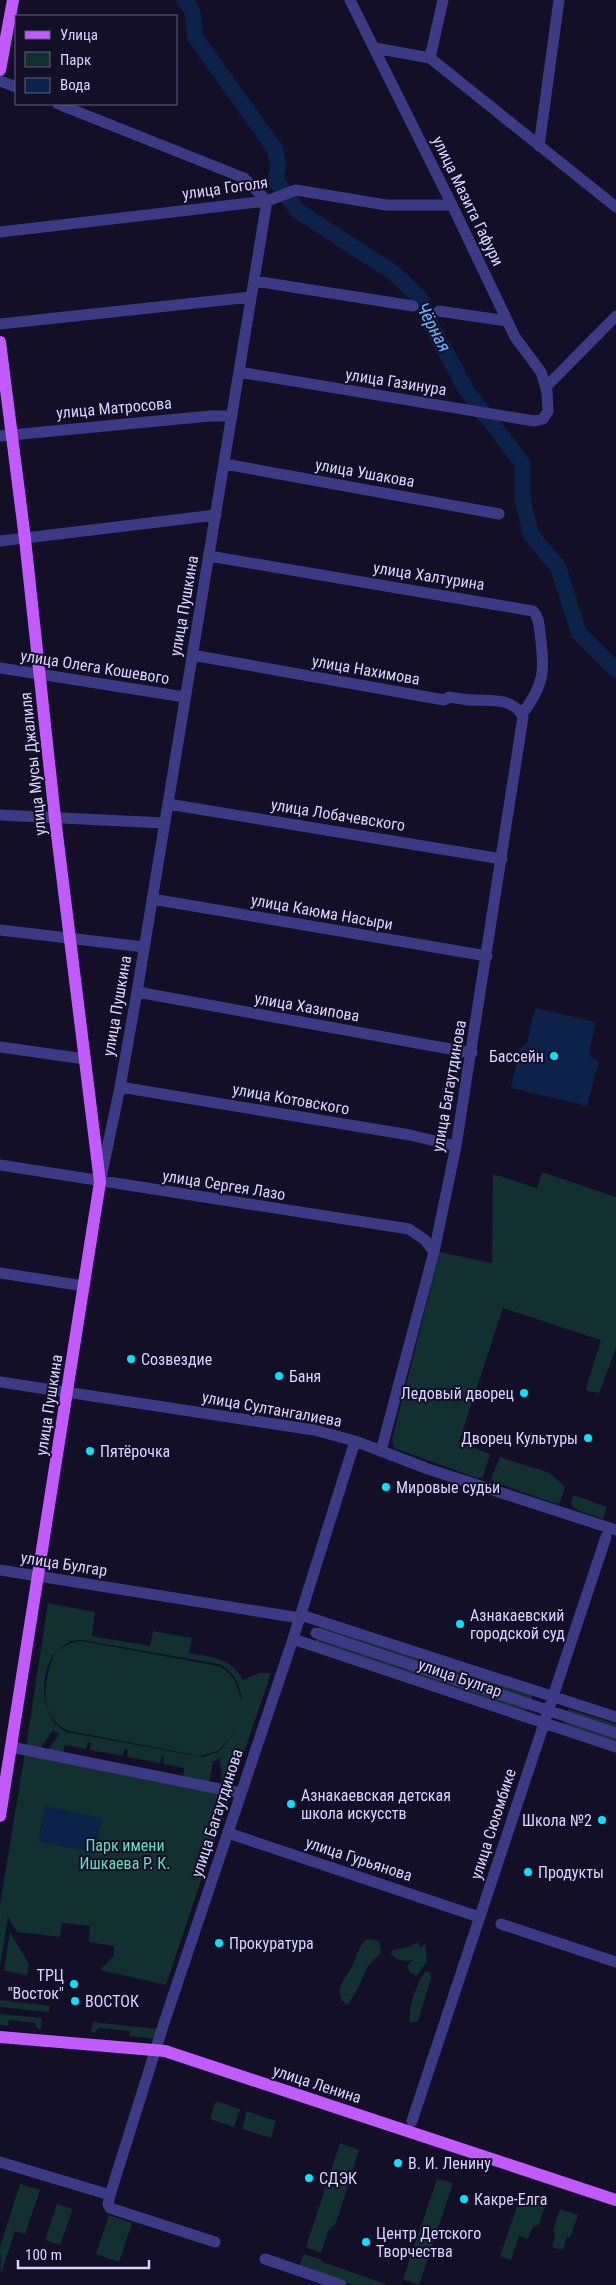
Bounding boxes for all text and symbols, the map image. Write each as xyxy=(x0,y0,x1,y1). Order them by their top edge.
legend xyxy=(15,15,178,105)
text: Улица xyxy=(60,26,98,44)
text: Парк xyxy=(60,51,91,69)
text: Вода xyxy=(60,76,90,94)
street label: улица Мазита Гафури xyxy=(428,133,508,269)
street label: улица Гоголя xyxy=(181,173,269,203)
water label: Чёрная xyxy=(412,299,456,355)
street label: улица Газинура xyxy=(344,365,448,399)
street label: улица Матросова xyxy=(55,393,173,423)
street label: улица Ушакова xyxy=(314,455,416,491)
street label: улица Пушкина xyxy=(166,554,202,658)
street label: улица Халтурина xyxy=(372,558,486,594)
street label: улица Олега Кошевого xyxy=(19,646,171,688)
street label: улица Нахимова xyxy=(311,651,421,689)
street label: улица Мусы Джалиля xyxy=(16,691,50,837)
street label: улица Лобачевского xyxy=(270,795,406,835)
street label: улица Каюма Насыри xyxy=(249,890,395,934)
street label: улица Пушкина xyxy=(99,954,135,1058)
street label: улица Хазипова xyxy=(253,988,361,1026)
street label: улица Багаутдинова xyxy=(428,1018,470,1154)
place label: Бассейн xyxy=(489,1047,544,1066)
marker: Бассейн xyxy=(548,1050,560,1062)
street label: улица Котовского xyxy=(231,1079,351,1119)
street label: улица Сергея Лазо xyxy=(161,1166,287,1204)
place label: Созвездие xyxy=(141,1350,212,1369)
street label: улица Пушкина xyxy=(32,1353,66,1457)
marker: Созвездие xyxy=(125,1353,137,1365)
place label: Баня xyxy=(289,1367,321,1386)
marker: Баня xyxy=(273,1370,285,1382)
place label: Ледовый дворец xyxy=(401,1384,514,1403)
street label: улица Султангалиева xyxy=(201,1387,343,1431)
marker: Ледовый дворец xyxy=(518,1387,530,1399)
place label: Дворец Культуры xyxy=(461,1429,578,1448)
marker: Дворец Культуры xyxy=(582,1432,594,1444)
place label: Пятёрочка xyxy=(100,1442,170,1461)
marker: Пятёрочка xyxy=(84,1445,96,1457)
place label: Мировые судьи xyxy=(396,1478,500,1497)
marker: Мировые судьи xyxy=(380,1481,392,1493)
street label: улица Булгар xyxy=(19,1548,109,1580)
place label: Азнакаевский городской суд xyxy=(470,1606,565,1643)
marker: Азнакаевский городской суд xyxy=(454,1618,466,1630)
street label: улица Булгар xyxy=(416,1655,504,1701)
street label: улица Багаутдинова xyxy=(187,1746,247,1880)
street label: улица Сююмбике xyxy=(466,1766,520,1882)
place label: Азнакаевская детская школа искусств xyxy=(301,1786,451,1823)
marker: Азнакаевская детская школа искусств xyxy=(285,1798,297,1810)
place label: Школа №2 xyxy=(522,1811,592,1830)
marker: Школа №2 xyxy=(596,1814,608,1826)
street label: улица Гурьянова xyxy=(303,1833,415,1885)
park label: Парк имени Ишкаева Р. К. xyxy=(80,1836,170,1873)
place label: Продукты xyxy=(538,1863,604,1882)
marker: Продукты xyxy=(522,1866,534,1878)
place label: Прокуратура xyxy=(229,1934,314,1953)
marker: Прокуратура xyxy=(213,1937,225,1949)
place label: ТРЦ "Восток" xyxy=(7,1966,64,2003)
marker: ТРЦ "Восток" xyxy=(68,1978,80,1990)
place label: ВОСТОК xyxy=(85,1992,139,2011)
marker: ВОСТОК xyxy=(69,1995,81,2007)
street label: улица Ленина xyxy=(270,2061,364,2107)
place label: В. И. Ленину xyxy=(408,2154,491,2173)
marker: В. И. Ленину xyxy=(392,2157,404,2169)
place label: СДЭК xyxy=(319,2169,357,2188)
marker: СДЭК xyxy=(303,2172,315,2184)
place label: Какре-Елга xyxy=(474,2190,547,2209)
marker: Какре-Елга xyxy=(458,2193,470,2205)
place label: Центр Детского Творчества xyxy=(376,2224,481,2261)
marker: Центр Детского Творчества xyxy=(360,2236,372,2248)
scale bar xyxy=(18,2238,149,2270)
text: 100 m xyxy=(25,2246,62,2264)

